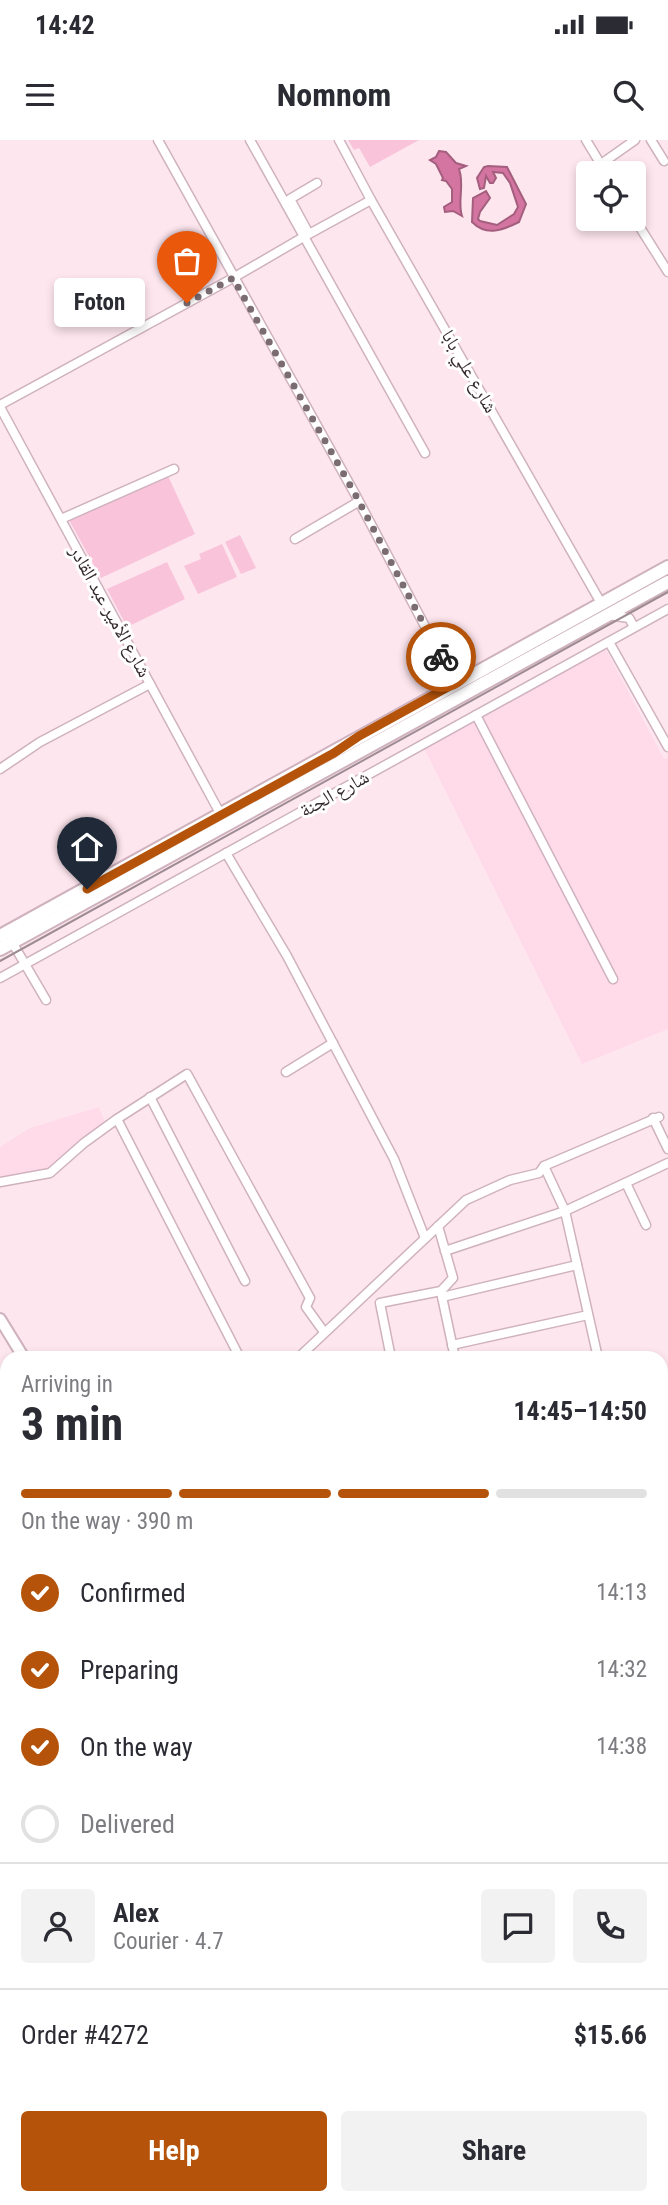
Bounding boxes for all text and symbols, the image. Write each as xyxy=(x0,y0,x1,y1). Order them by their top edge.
text: 14:42 xyxy=(35,10,95,40)
icon: menu xyxy=(21,76,59,114)
text: Nomnom xyxy=(277,76,391,114)
icon: search xyxy=(609,76,647,114)
map controls xyxy=(576,161,646,231)
button: locate xyxy=(576,161,646,231)
pin xyxy=(157,231,217,303)
icon: bag xyxy=(168,242,206,280)
callout: Foton xyxy=(54,278,145,328)
text: Foton xyxy=(74,289,125,316)
street label: شارع علي بابا xyxy=(433,326,503,419)
street label: شارع الأمير عبد القادر xyxy=(64,541,156,681)
courier xyxy=(406,622,476,692)
icon: bike xyxy=(422,638,460,676)
street label: شارع الجنة xyxy=(296,765,373,822)
pin xyxy=(57,817,117,889)
icon: home xyxy=(68,828,106,866)
text: Arriving in xyxy=(21,1371,113,1398)
text: 14:45–14:50 xyxy=(513,1396,647,1426)
text: 3 min xyxy=(21,1397,123,1451)
text: On the way · 390 m xyxy=(21,1508,193,1535)
icon: check xyxy=(21,1574,59,1612)
text: Confirmed xyxy=(80,1578,186,1608)
text: 14:13 xyxy=(596,1579,647,1606)
icon: check xyxy=(21,1651,59,1689)
text: Preparing xyxy=(80,1655,179,1685)
text: 14:32 xyxy=(596,1656,647,1683)
icon: check xyxy=(21,1728,59,1766)
text: On the way xyxy=(80,1732,193,1762)
text: 14:38 xyxy=(596,1733,647,1760)
text: Delivered xyxy=(80,1809,175,1839)
button: person xyxy=(21,1889,95,1963)
button: chat xyxy=(481,1889,555,1963)
button: phone xyxy=(573,1889,647,1963)
text: Alex xyxy=(113,1898,159,1928)
text: Courier · 4.7 xyxy=(113,1928,224,1955)
text: Order #4272 xyxy=(21,2020,149,2050)
text: $15.66 xyxy=(574,2020,647,2050)
button: Help xyxy=(21,2111,327,2191)
button: Share xyxy=(341,2111,647,2191)

